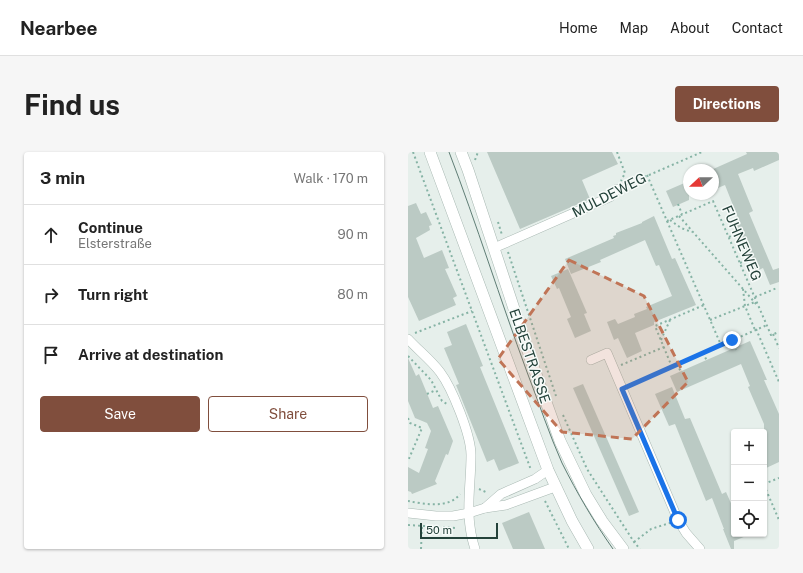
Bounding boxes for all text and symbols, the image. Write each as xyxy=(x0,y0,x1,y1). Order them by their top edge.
text: Nearbee xyxy=(20,17,98,39)
text: Home xyxy=(559,20,598,36)
text: Map xyxy=(620,20,648,36)
text: About xyxy=(670,20,710,36)
text: Contact xyxy=(732,20,783,36)
button: Directions xyxy=(675,86,779,122)
text: Find us xyxy=(24,88,120,121)
north arrow xyxy=(683,164,719,200)
text: 3 min xyxy=(40,168,85,188)
street label: MULDEWEG xyxy=(569,169,649,221)
text: Walk · 170 m xyxy=(293,171,368,186)
street label: FUHNEWEG xyxy=(719,203,765,283)
text: Continue xyxy=(78,219,143,236)
icon: ahead xyxy=(40,224,62,246)
text: 90 m xyxy=(338,227,368,242)
text: Elsterstraße xyxy=(78,236,152,251)
icon: right xyxy=(40,284,62,306)
text: Turn right xyxy=(78,286,148,303)
text: 80 m xyxy=(337,287,368,302)
street label: ELBESTRASSE xyxy=(506,306,554,406)
route end xyxy=(723,331,741,349)
icon: arrive xyxy=(40,344,62,366)
text: Arrive at destination xyxy=(78,346,223,363)
button: Save xyxy=(40,396,200,432)
button: Share xyxy=(208,396,368,432)
map controls xyxy=(731,429,767,537)
button: + xyxy=(731,429,767,465)
button: − xyxy=(731,465,767,501)
button: locate xyxy=(731,501,767,537)
route start xyxy=(669,511,687,529)
scale bar xyxy=(420,521,498,540)
text: 50 m xyxy=(426,524,452,536)

